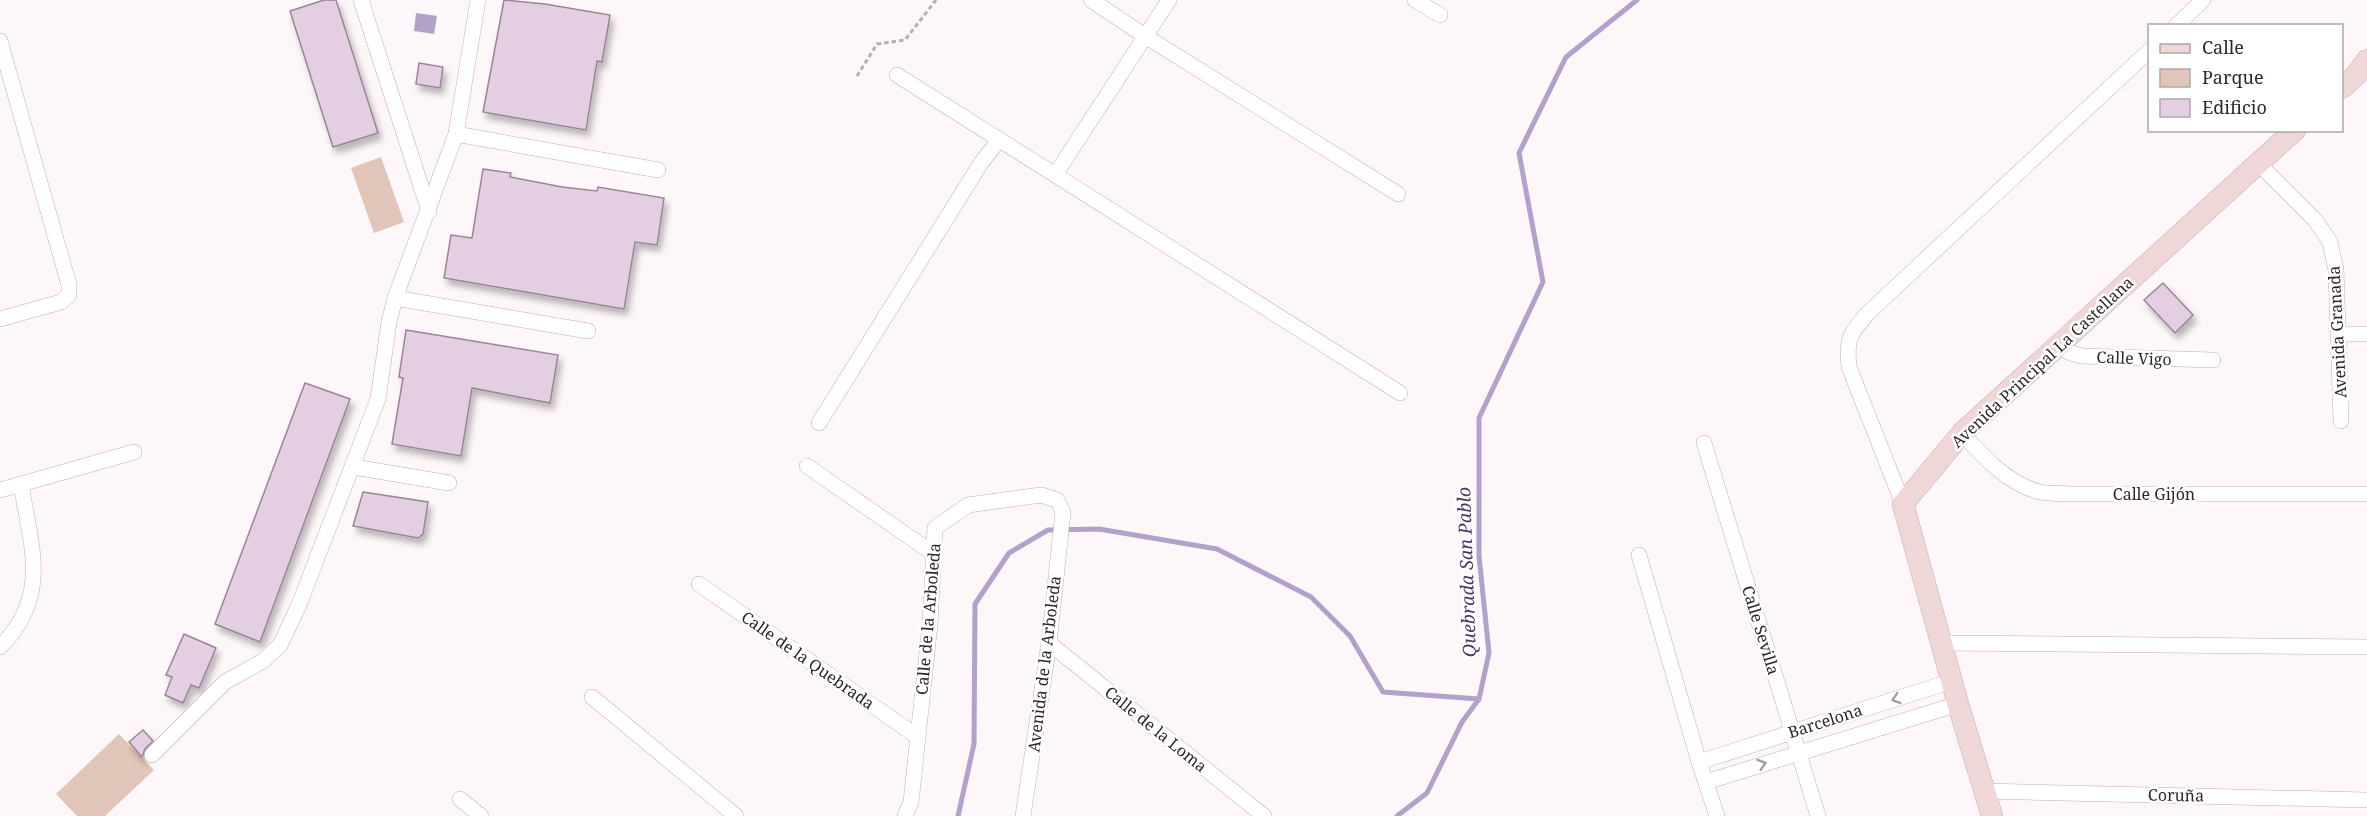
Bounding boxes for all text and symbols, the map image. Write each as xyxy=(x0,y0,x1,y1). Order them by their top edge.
legend xyxy=(2148,24,2343,132)
text: Calle xyxy=(2202,35,2244,59)
text: Parque xyxy=(2202,65,2264,89)
text: Edificio xyxy=(2202,95,2267,119)
street label: Avenida Granada xyxy=(2323,265,2351,399)
street label: Avenida Principal La Castellana xyxy=(1946,272,2138,452)
street label: Calle Vigo xyxy=(2096,346,2172,370)
street label: Calle Gijón xyxy=(2113,483,2195,505)
water label: Quebrada San Pablo xyxy=(1451,487,1481,658)
street label: Calle de la Arboleda xyxy=(910,542,946,696)
street label: Avenida de la Arboleda xyxy=(1022,575,1066,753)
street label: Calle Sevilla xyxy=(1737,583,1785,677)
street label: Calle de la Quebrada xyxy=(737,606,879,714)
street label: Calle de la Loma xyxy=(1100,681,1212,777)
one-way arrow xyxy=(1891,692,1902,704)
street label: Barcelona xyxy=(1785,699,1865,743)
one-way arrow xyxy=(1756,759,1767,771)
street label: Coruña xyxy=(2148,784,2204,806)

